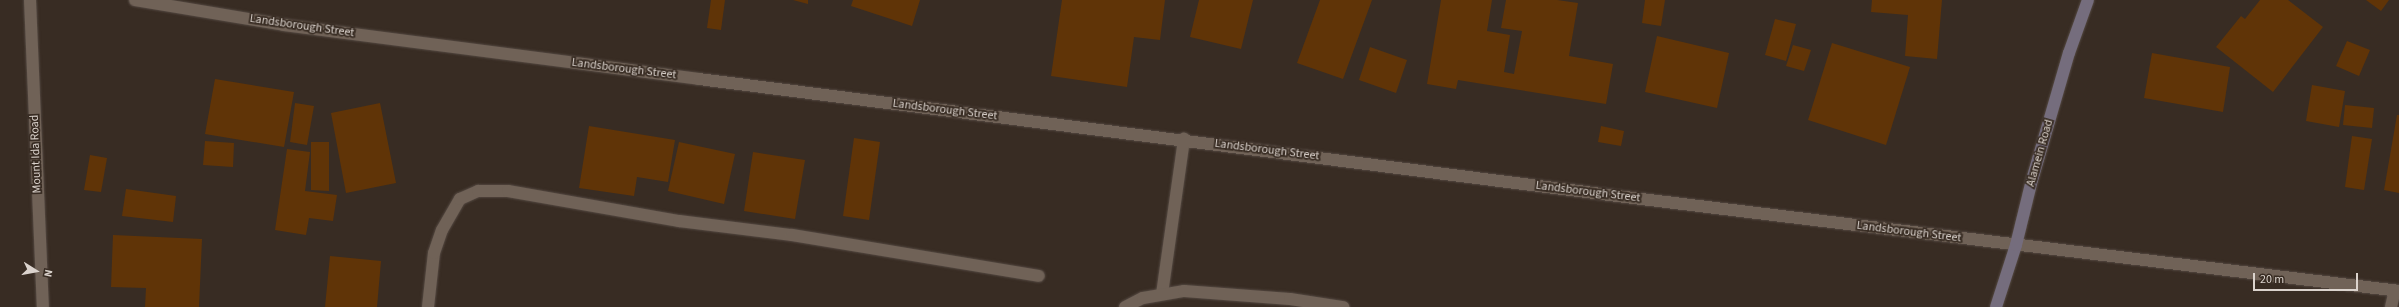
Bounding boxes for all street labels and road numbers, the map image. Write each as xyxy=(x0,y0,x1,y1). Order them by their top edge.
street label: Landsborough Street xyxy=(249,12,355,40)
street label: Landsborough Street xyxy=(571,55,677,83)
street label: Landsborough Street xyxy=(892,96,998,124)
street label: Mount Ida Road xyxy=(27,114,45,194)
street label: Alamein Road xyxy=(2024,118,2056,188)
street label: Landsborough Street xyxy=(1214,136,1320,164)
street label: Landsborough Street xyxy=(1535,178,1641,206)
street label: Landsborough Street xyxy=(1856,218,1962,246)

